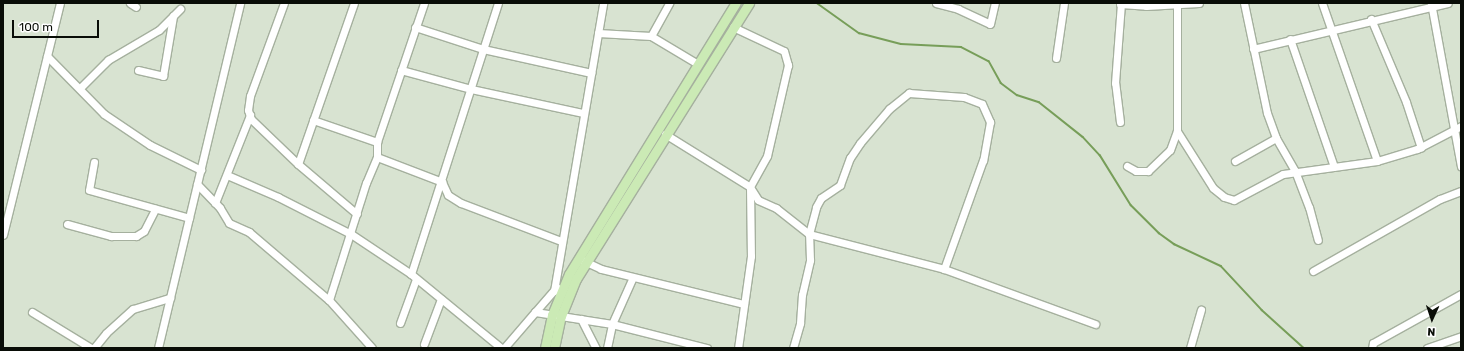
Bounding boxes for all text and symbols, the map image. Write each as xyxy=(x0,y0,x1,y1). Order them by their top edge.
scale bar xyxy=(14,12,101,38)
text: 100 m xyxy=(19,20,53,34)
north arrow xyxy=(1412,299,1452,339)
text: N xyxy=(1427,325,1436,338)

